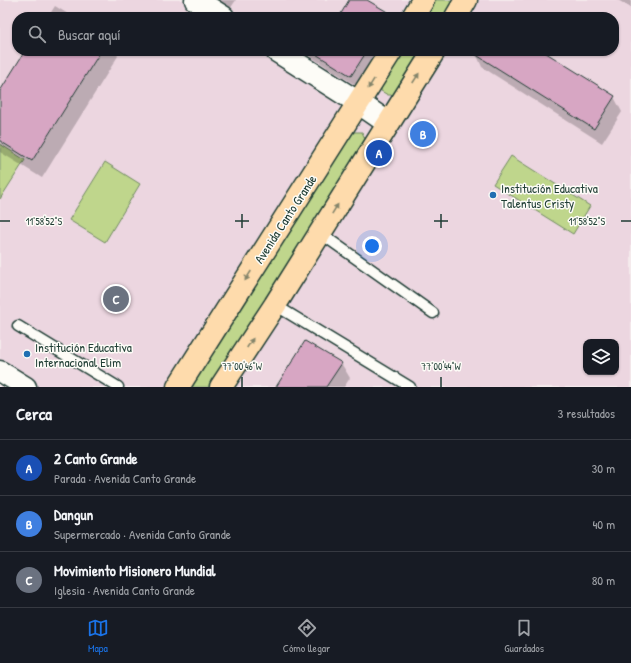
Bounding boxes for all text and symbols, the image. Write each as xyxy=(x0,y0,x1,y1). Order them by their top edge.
search box xyxy=(12,12,619,56)
icon: search xyxy=(26,23,48,45)
text: Buscar aquí xyxy=(58,24,121,45)
one-way arrow xyxy=(413,72,420,84)
one-way arrow xyxy=(367,79,375,89)
pin: B xyxy=(410,119,436,149)
pin: A xyxy=(366,138,392,168)
street label: Avenida Canto Grande xyxy=(250,171,320,267)
place label: Institución Educativa Talentus Cristy xyxy=(501,179,598,212)
marker: Institución Educativa Talentus Cristy xyxy=(488,190,498,200)
one-way arrow xyxy=(331,203,338,215)
text: 11°58'52"S xyxy=(26,215,63,228)
text: 11°58'52"S xyxy=(569,215,606,228)
your location xyxy=(362,236,382,256)
one-way arrow xyxy=(245,270,252,282)
pin: C xyxy=(103,284,129,314)
one-way arrow xyxy=(247,337,254,349)
place label: Institución Educativa Internacional Elim xyxy=(35,338,132,371)
map controls xyxy=(583,339,619,375)
button: layers xyxy=(583,339,619,375)
marker: Institución Educativa Internacional Elim xyxy=(22,349,32,359)
text: 77°00'46"W xyxy=(222,360,263,373)
text: 77°00'44"W xyxy=(421,360,462,373)
text: Cerca xyxy=(16,402,52,425)
text: 3 resultados xyxy=(557,404,615,422)
text: 2 Canto Grande xyxy=(54,448,137,469)
text: A xyxy=(26,459,32,477)
text: 30 m xyxy=(592,459,615,477)
text: Parada · Avenida Canto Grande xyxy=(54,469,196,487)
text: Dangun xyxy=(54,504,93,525)
text: B xyxy=(26,515,32,533)
text: 40 m xyxy=(592,515,615,533)
text: Supermercado · Avenida Canto Grande xyxy=(54,525,231,543)
text: Movimiento Misionero Mundial xyxy=(54,560,216,581)
text: C xyxy=(25,571,33,589)
text: 80 m xyxy=(592,571,615,589)
text: Iglesia · Avenida Canto Grande xyxy=(54,581,195,599)
tab: Mapa xyxy=(87,617,109,655)
tab: Cómo llegar xyxy=(283,617,330,655)
tab: Guardados xyxy=(504,617,544,655)

